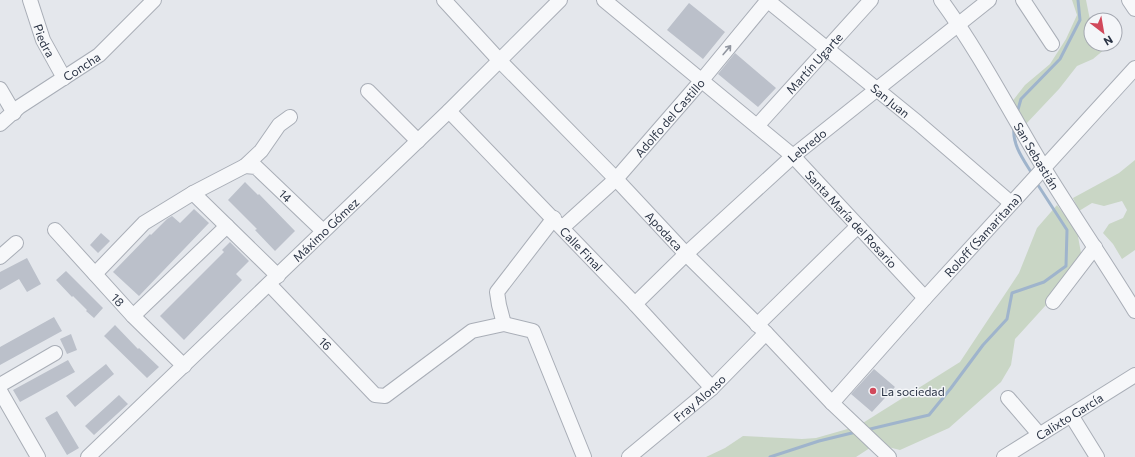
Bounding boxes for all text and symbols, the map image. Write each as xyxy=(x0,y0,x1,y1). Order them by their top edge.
north arrow xyxy=(1083,12,1123,52)
street label: Piedra xyxy=(31,22,58,59)
street label: Martín Ugarte xyxy=(783,30,845,96)
text: N xyxy=(1102,33,1115,49)
one-way arrow xyxy=(722,45,731,55)
street label: Concha xyxy=(60,49,103,84)
street label: Adolfo del Castillo xyxy=(632,75,707,159)
street label: San Juan xyxy=(868,80,913,120)
street label: San Sebastián xyxy=(1012,120,1062,192)
street label: Lebredo xyxy=(784,126,829,165)
street label: Santa María del Rosario xyxy=(803,167,900,271)
street label: 14 xyxy=(276,186,295,205)
street label: Roloff (Samaritana) xyxy=(941,190,1024,279)
street label: Máximo Gómez xyxy=(290,195,361,264)
street label: Apodaca xyxy=(643,208,686,253)
street label: Calle Final xyxy=(557,224,606,273)
street label: 18 xyxy=(109,290,128,309)
street label: 16 xyxy=(316,334,335,353)
street label: Fray Alonso xyxy=(671,372,728,424)
place label: La sociedad xyxy=(881,384,945,398)
marker: La sociedad xyxy=(868,386,878,396)
street label: Calixto García xyxy=(1033,390,1105,442)

